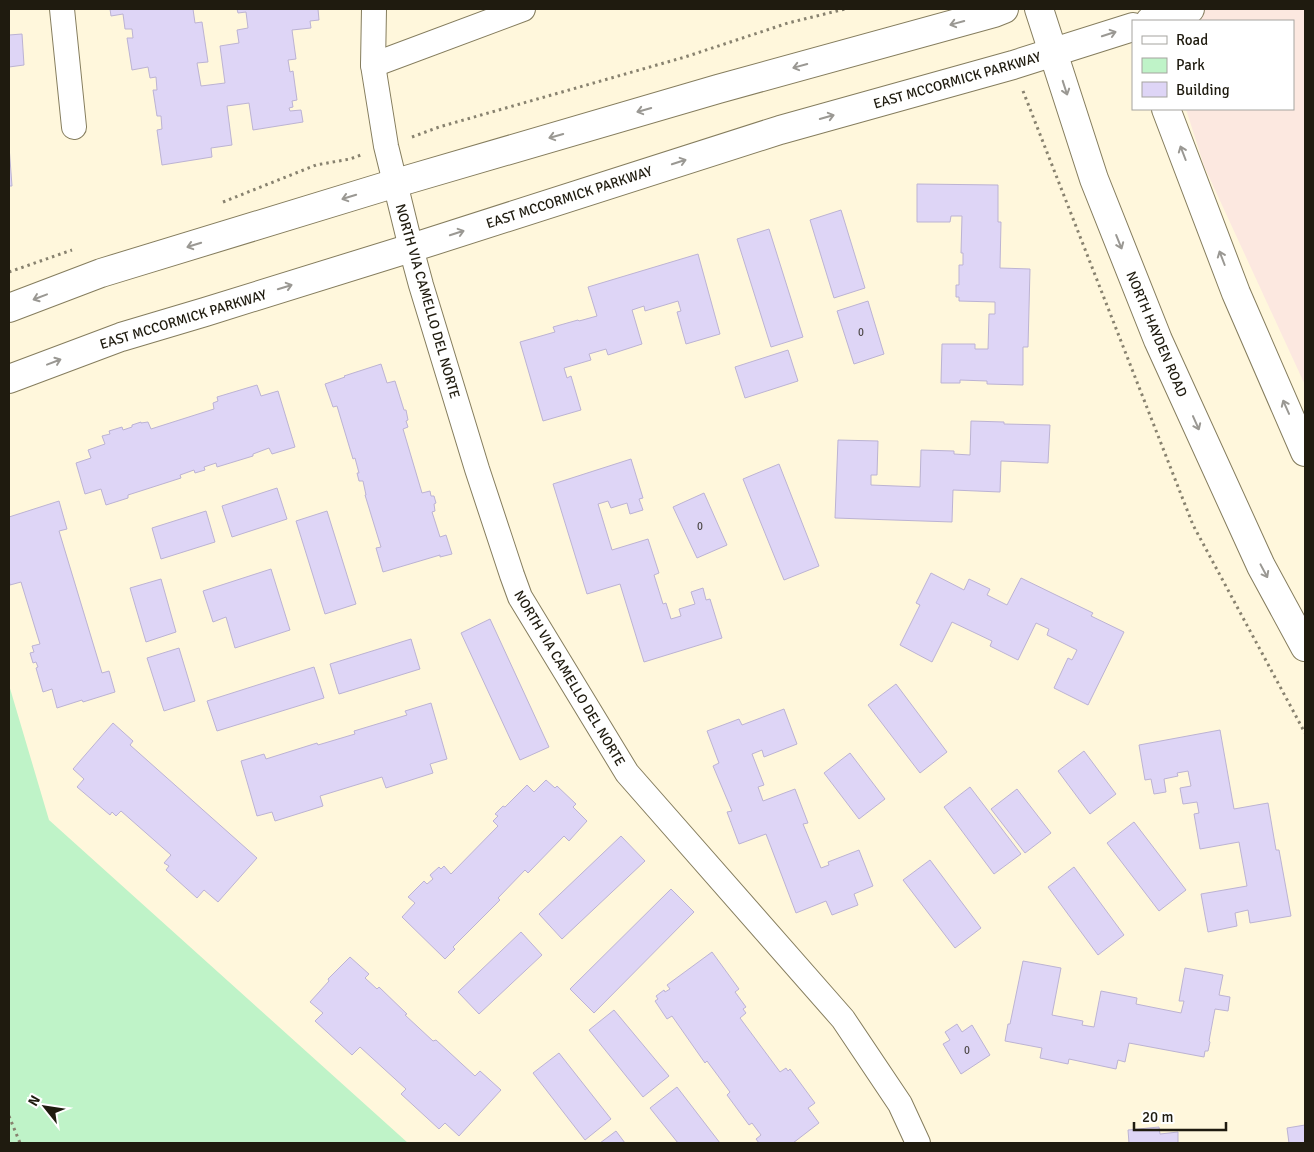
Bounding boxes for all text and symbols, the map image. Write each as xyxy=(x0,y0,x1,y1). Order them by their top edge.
one-way arrow xyxy=(950,18,966,28)
legend xyxy=(1132,20,1294,110)
one-way arrow xyxy=(1101,29,1117,39)
text: Road xyxy=(1176,31,1208,49)
street label: EAST MCCORMICK PARKWAY xyxy=(871,48,1043,113)
text: Park xyxy=(1176,56,1205,74)
one-way arrow xyxy=(793,62,809,71)
one-way arrow xyxy=(1060,80,1070,96)
text: Building xyxy=(1176,81,1230,99)
one-way arrow xyxy=(636,106,652,116)
one-way arrow xyxy=(819,112,835,121)
one-way arrow xyxy=(548,132,564,141)
one-way arrow xyxy=(1177,146,1187,161)
one-way arrow xyxy=(671,157,687,167)
street label: EAST MCCORMICK PARKWAY xyxy=(484,163,654,232)
one-way arrow xyxy=(341,193,357,203)
street label: NORTH VIA CAMELLO DEL NORTE xyxy=(392,202,464,401)
one-way arrow xyxy=(449,228,465,237)
one-way arrow xyxy=(1115,233,1124,249)
one-way arrow xyxy=(186,240,202,250)
one-way arrow xyxy=(1217,250,1226,265)
street label: NORTH HAYDEN ROAD xyxy=(1122,269,1191,400)
one-way arrow xyxy=(277,282,292,291)
street label: EAST MCCORMICK PARKWAY xyxy=(98,286,269,353)
one-way arrow xyxy=(33,292,48,302)
house number: 0 xyxy=(858,326,864,339)
one-way arrow xyxy=(46,357,61,366)
one-way arrow xyxy=(1280,400,1290,415)
one-way arrow xyxy=(1191,415,1201,430)
house number: 0 xyxy=(697,520,703,533)
one-way arrow xyxy=(1260,563,1269,578)
street label: NORTH VIA CAMELLO DEL NORTE xyxy=(510,587,629,769)
house number: 0 xyxy=(964,1044,970,1057)
north arrow xyxy=(20,1082,70,1132)
text: N xyxy=(24,1092,44,1109)
scale bar xyxy=(1134,1100,1226,1132)
text: 20 m xyxy=(1142,1108,1173,1126)

